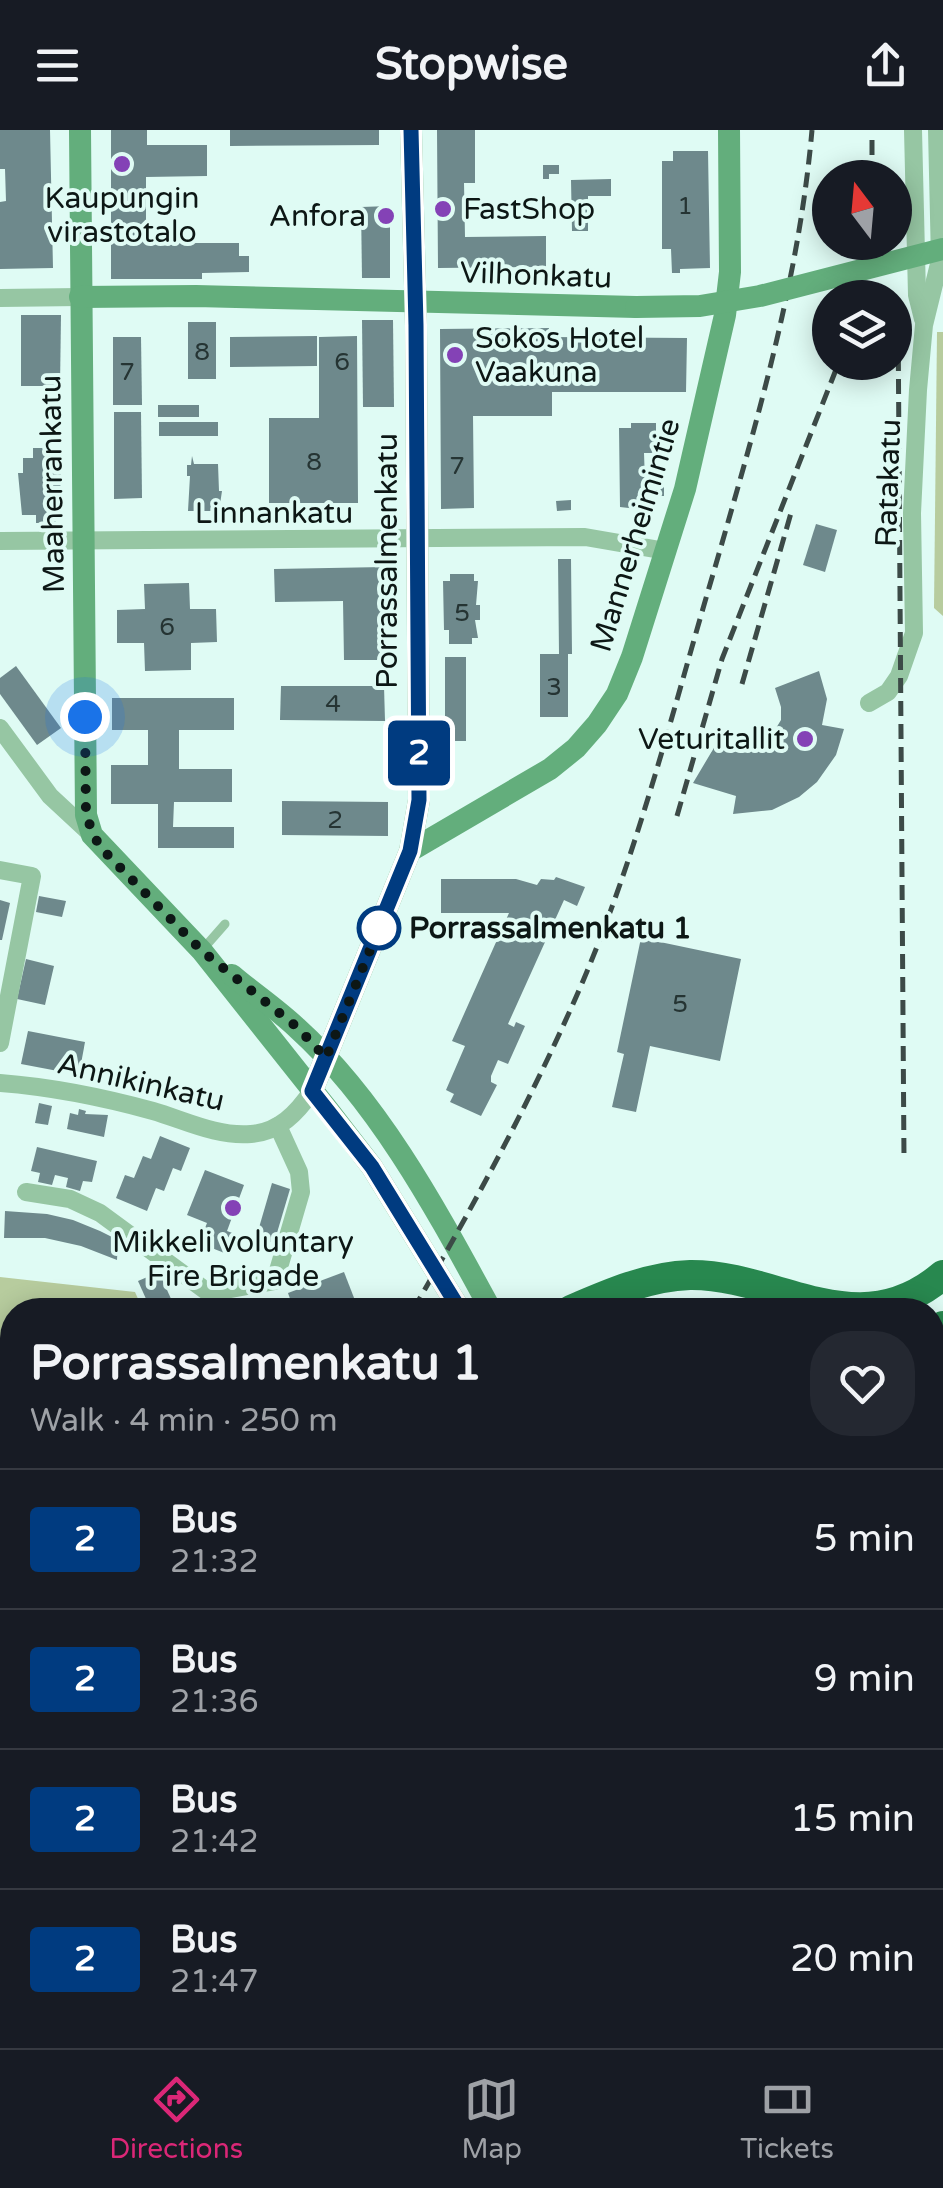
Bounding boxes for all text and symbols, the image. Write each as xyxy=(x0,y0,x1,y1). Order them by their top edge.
icon: menu xyxy=(30,38,85,93)
text: Stopwise xyxy=(375,38,568,92)
icon: share xyxy=(858,38,913,93)
marker: Kaupungin virastotalo xyxy=(111,153,133,175)
north arrow xyxy=(812,160,912,260)
map controls xyxy=(812,160,912,380)
place label: Kaupungin virastotalo xyxy=(44,180,200,251)
place label: FastShop xyxy=(463,191,595,228)
house number: 1 xyxy=(677,191,693,221)
place label: Anfora xyxy=(269,198,366,235)
marker: FastShop xyxy=(432,198,454,220)
marker: Anfora xyxy=(375,205,397,227)
street label: Vilhonkatu xyxy=(459,254,613,297)
button: layers xyxy=(812,280,912,380)
place label: Sokos Hotel Vaakuna xyxy=(475,320,644,391)
house number: 8 xyxy=(194,337,210,367)
marker: Sokos Hotel Vaakuna xyxy=(444,344,466,366)
house number: 6 xyxy=(334,347,350,377)
house number: 7 xyxy=(119,357,135,387)
street label: Maaherrankatu xyxy=(32,375,73,593)
street label: Mannerheimintie xyxy=(582,414,689,656)
street label: Ratakatu xyxy=(868,418,909,548)
street label: Porrassalmenkatu xyxy=(369,433,406,689)
house number: 8 xyxy=(306,447,322,477)
house number: 7 xyxy=(449,451,465,481)
street label: Linnankatu xyxy=(195,495,353,532)
house number: 5 xyxy=(454,598,470,628)
house number: 6 xyxy=(159,612,175,642)
house number: 3 xyxy=(546,672,562,702)
house number: 4 xyxy=(325,689,341,719)
your location xyxy=(60,692,110,742)
line badge: 2 xyxy=(386,720,452,786)
place label: Veturitallit xyxy=(638,721,785,758)
marker: Veturitallit xyxy=(794,728,816,750)
text: 2 xyxy=(408,732,430,774)
house number: 2 xyxy=(327,805,343,835)
marker: Porrassalmenkatu 1 xyxy=(358,907,400,949)
place label: Porrassalmenkatu 1 xyxy=(409,910,692,947)
house number: 5 xyxy=(672,989,688,1019)
street label: Annikinkatu xyxy=(54,1045,228,1120)
marker: Mikkeli voluntary Fire Brigade xyxy=(222,1197,244,1219)
place label: Mikkeli voluntary Fire Brigade xyxy=(112,1224,354,1295)
button: heart xyxy=(810,1331,915,1436)
text: Porrassalmenkatu 1 xyxy=(30,1335,482,1393)
text: Walk · 4 min · 250 m xyxy=(30,1402,338,1440)
text: Bus xyxy=(170,1497,237,1543)
text: 5 min xyxy=(814,1516,915,1562)
text: 2 xyxy=(74,1518,96,1560)
text: 21:32 xyxy=(170,1543,259,1581)
text: Bus xyxy=(170,1637,237,1683)
text: 9 min xyxy=(814,1656,915,1702)
text: 2 xyxy=(74,1658,96,1700)
text: 21:36 xyxy=(170,1683,259,1721)
text: Bus xyxy=(170,1777,237,1823)
text: 15 min xyxy=(790,1796,915,1842)
text: 2 xyxy=(74,1798,96,1840)
text: 21:42 xyxy=(170,1823,259,1861)
text: Bus xyxy=(170,1917,237,1963)
text: 20 min xyxy=(790,1936,915,1982)
text: 2 xyxy=(74,1938,96,1980)
text: 21:47 xyxy=(170,1963,259,2001)
tab: Directions xyxy=(109,2072,243,2166)
tab: Map xyxy=(461,2072,522,2166)
tab: Tickets xyxy=(740,2072,834,2166)

